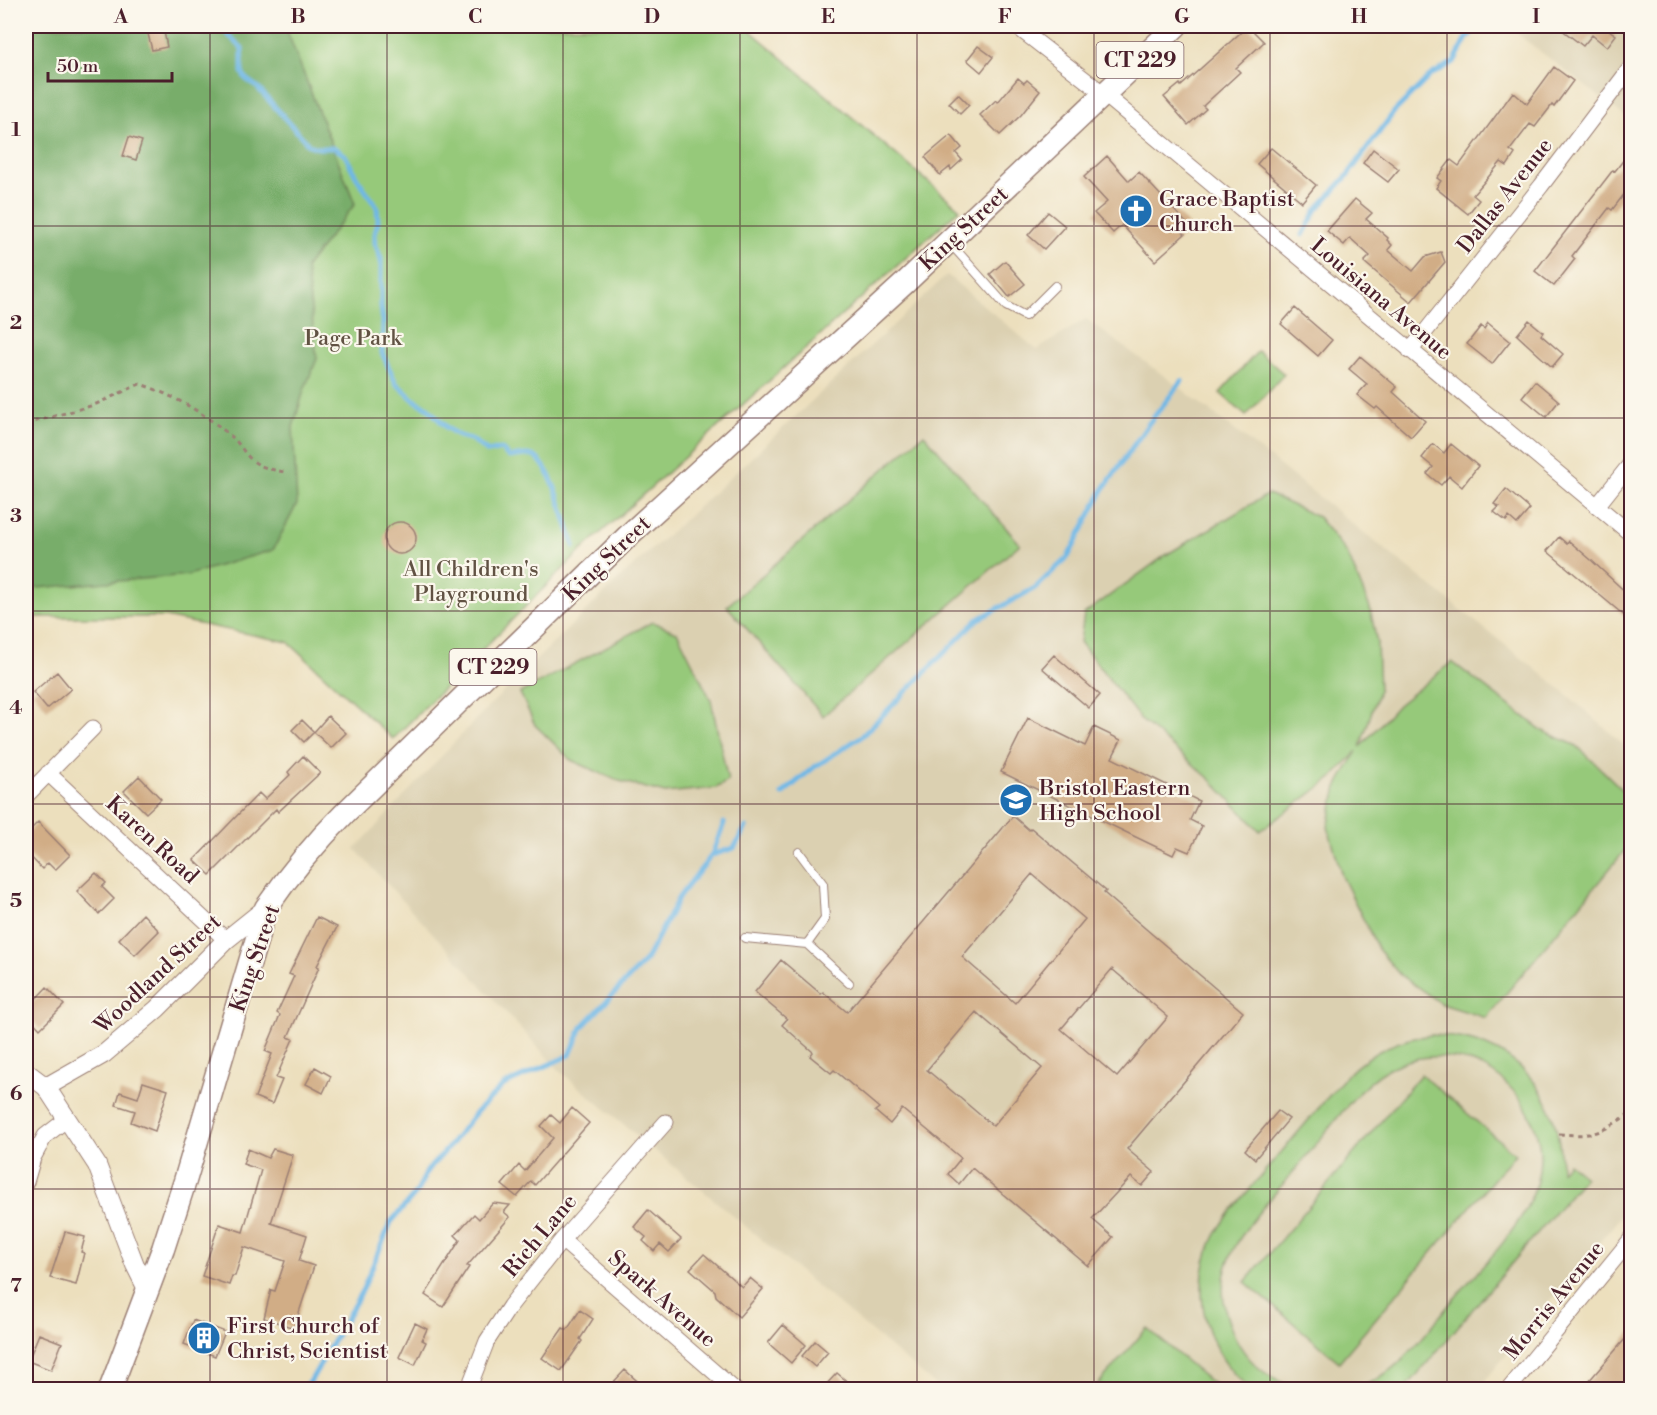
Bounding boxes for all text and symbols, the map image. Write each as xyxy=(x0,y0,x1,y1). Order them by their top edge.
text: A xyxy=(113,5,129,30)
text: B xyxy=(290,5,306,30)
text: C xyxy=(468,5,482,30)
text: D xyxy=(644,5,660,30)
text: E xyxy=(821,5,835,30)
text: F xyxy=(998,5,1012,30)
text: G xyxy=(1174,5,1190,30)
text: H xyxy=(1351,5,1368,30)
text: I xyxy=(1532,5,1540,30)
road number: CT 229 xyxy=(1096,42,1184,78)
scale bar xyxy=(48,45,172,83)
text: 50 m xyxy=(57,55,99,78)
text: 1 xyxy=(11,118,21,143)
street label: Dallas Avenue xyxy=(1452,133,1559,259)
street label: King Street xyxy=(914,181,1014,277)
place label: Grace Baptist Church xyxy=(1159,186,1295,238)
church icon: Grace Baptist Church xyxy=(1118,193,1154,229)
street label: Louisiana Avenue xyxy=(1305,232,1457,366)
text: 2 xyxy=(10,311,22,336)
park label: Page Park xyxy=(304,325,403,352)
text: 3 xyxy=(10,504,22,529)
street label: King Street xyxy=(557,510,657,608)
park label: All Children's Playground xyxy=(402,556,539,608)
road number: CT 229 xyxy=(450,649,536,685)
text: 4 xyxy=(9,696,23,721)
place label: Bristol Eastern High School xyxy=(1038,775,1190,827)
school or university icon: Bristol Eastern High School xyxy=(998,782,1034,818)
street label: Karen Road xyxy=(100,790,204,890)
text: 5 xyxy=(10,889,22,914)
street label: King Street xyxy=(224,901,286,1016)
street label: Woodland Street xyxy=(88,908,227,1040)
text: 6 xyxy=(10,1082,23,1107)
street label: Rich Lane xyxy=(497,1189,583,1283)
street label: Morris Avenue xyxy=(1498,1236,1610,1366)
street label: Spark Avenue xyxy=(602,1245,722,1353)
text: 7 xyxy=(10,1274,22,1299)
place label: First Church of Christ, Scientist xyxy=(227,1313,388,1365)
building icon: First Church of Christ, Scientist xyxy=(186,1320,222,1356)

